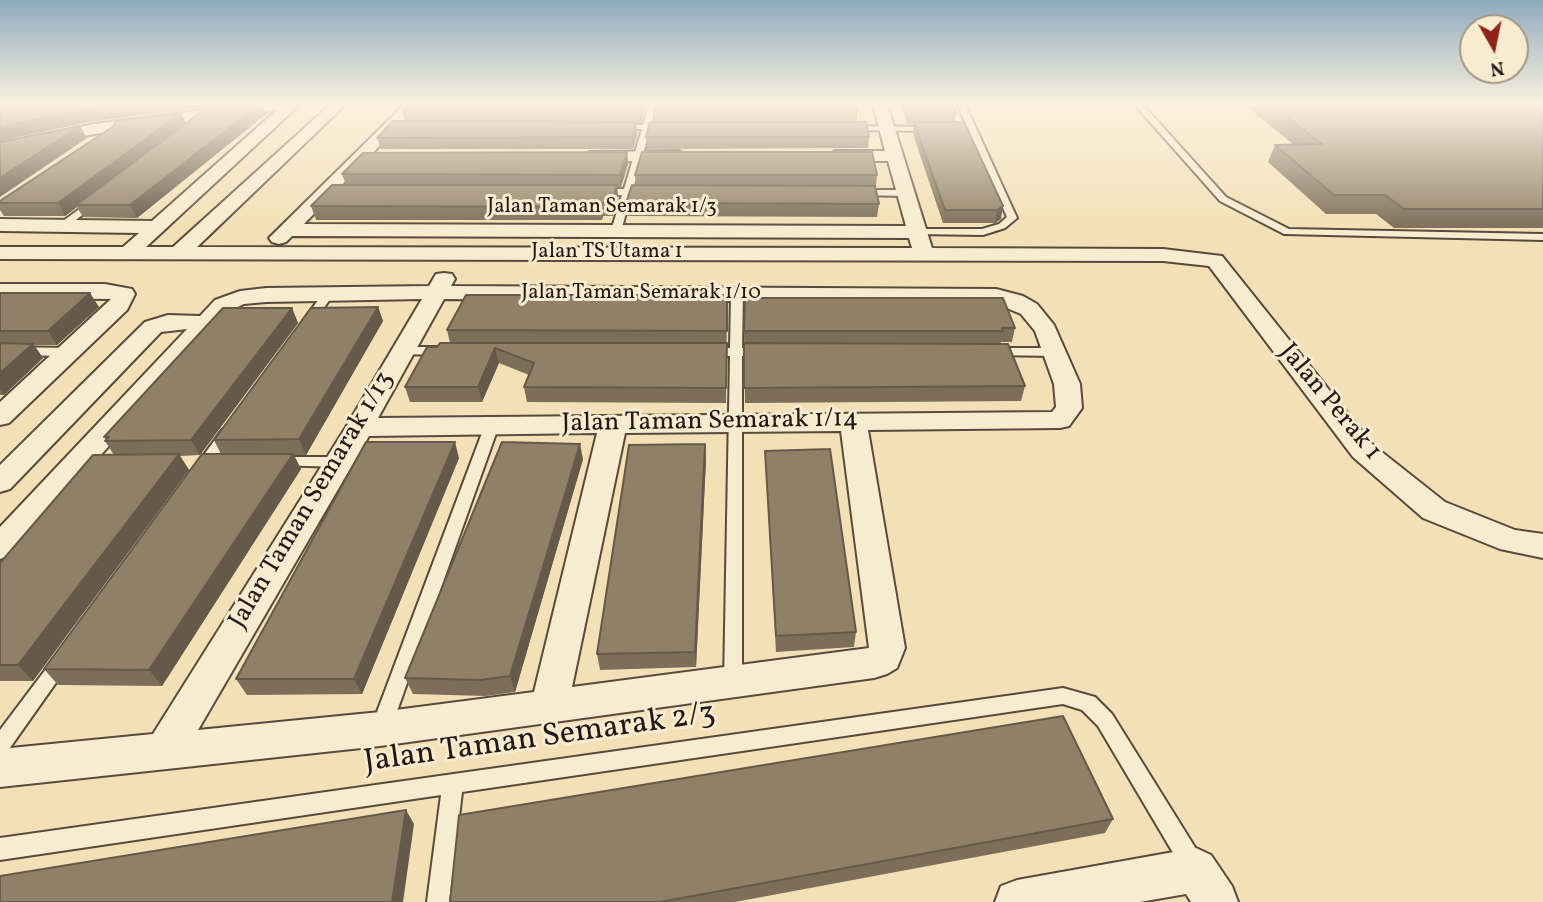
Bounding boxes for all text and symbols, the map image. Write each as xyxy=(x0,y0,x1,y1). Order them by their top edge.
north arrow xyxy=(1459,14,1529,84)
text: N xyxy=(1488,54,1506,82)
street label: Jalan Taman Semarak 1/3 xyxy=(487,195,717,221)
street label: Jalan TS Utama 1 xyxy=(531,240,683,266)
street label: Jalan Taman Semarak 1/10 xyxy=(521,281,761,307)
street label: Jalan Perak 1 xyxy=(1271,338,1387,468)
street label: Jalan Taman Semarak 1/13 xyxy=(224,367,402,635)
street label: Jalan Taman Semarak 1/14 xyxy=(562,405,858,441)
street label: Jalan Taman Semarak 2/3 xyxy=(362,696,718,784)

